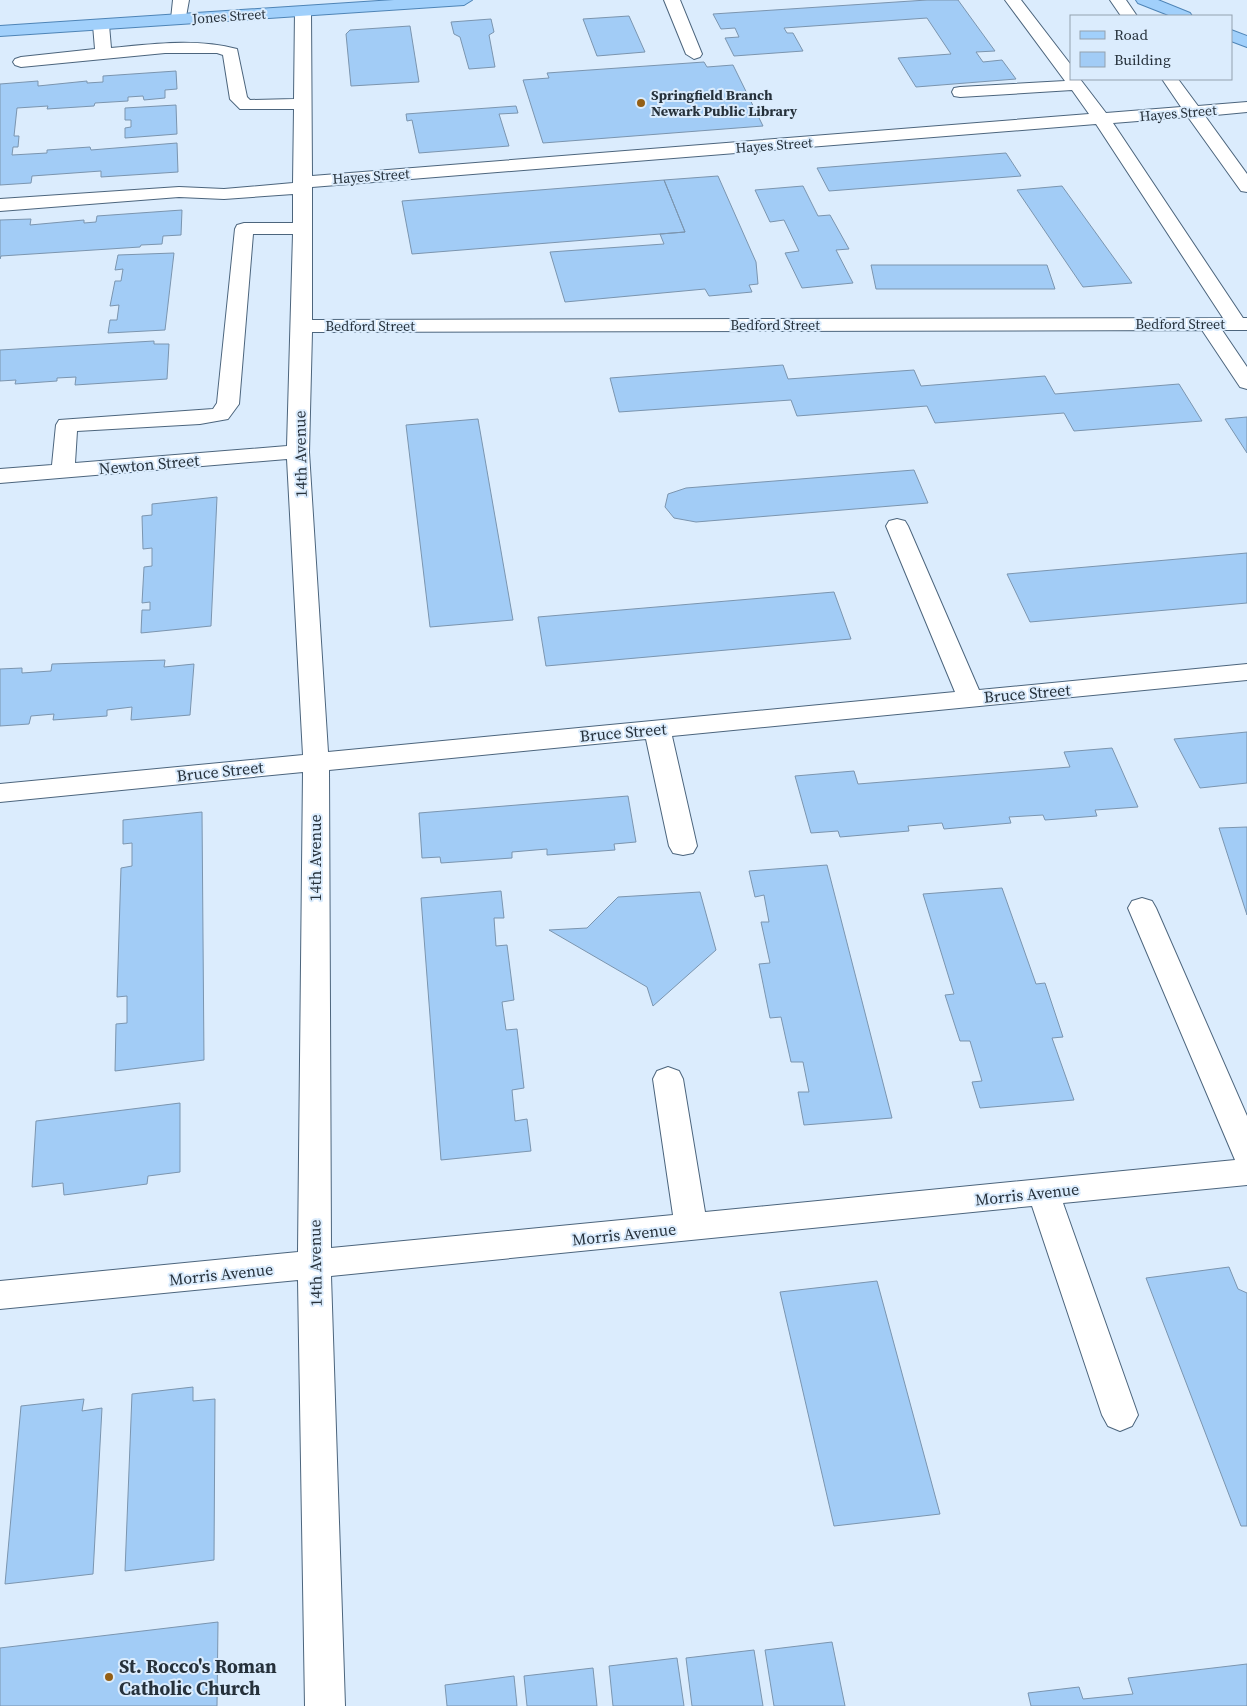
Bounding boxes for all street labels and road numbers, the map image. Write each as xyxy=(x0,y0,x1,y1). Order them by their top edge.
street label: Jones Street xyxy=(190,3,267,29)
street label: Hayes Street xyxy=(1139,100,1218,126)
street label: Hayes Street xyxy=(735,132,814,158)
street label: Hayes Street xyxy=(332,163,411,189)
street label: Bedford Street xyxy=(1135,314,1225,334)
street label: Bedford Street xyxy=(730,315,820,335)
street label: Bedford Street xyxy=(325,316,415,336)
street label: 14th Avenue xyxy=(288,410,312,498)
street label: Newton Street xyxy=(98,449,201,479)
street label: Bruce Street xyxy=(983,678,1072,708)
street label: Bruce Street xyxy=(579,717,668,747)
street label: Bruce Street xyxy=(176,755,265,786)
street label: 14th Avenue xyxy=(304,814,326,902)
street label: Morris Avenue xyxy=(974,1178,1080,1210)
street label: Morris Avenue xyxy=(571,1218,677,1250)
street label: 14th Avenue xyxy=(303,1219,327,1307)
street label: Morris Avenue xyxy=(168,1258,274,1290)

